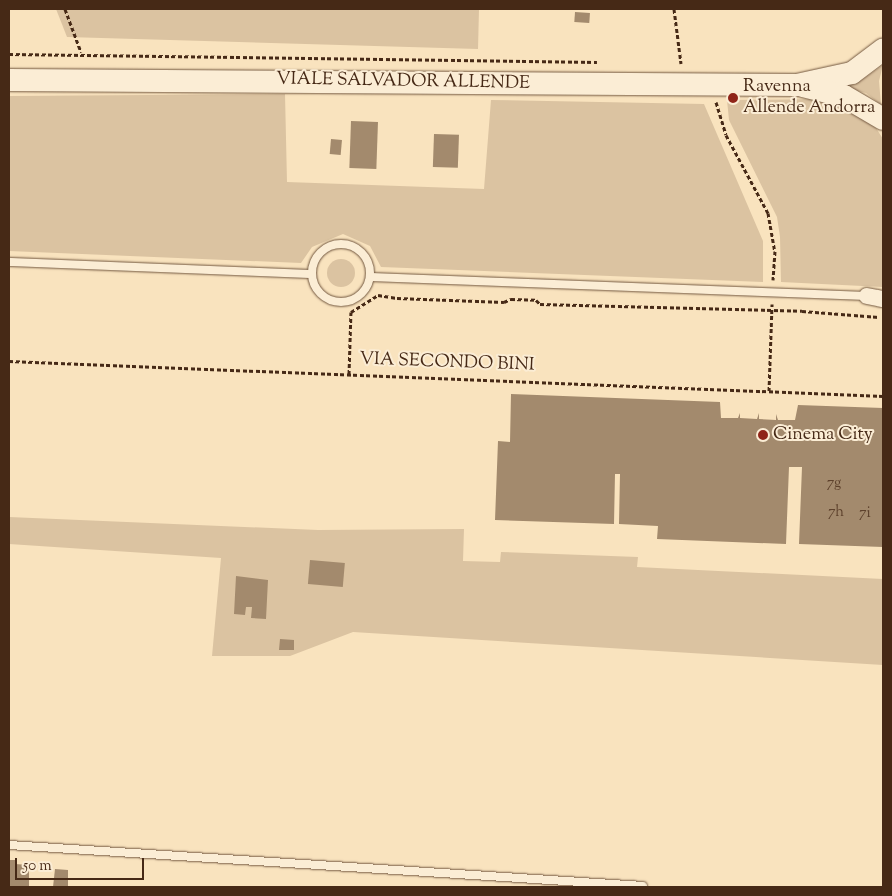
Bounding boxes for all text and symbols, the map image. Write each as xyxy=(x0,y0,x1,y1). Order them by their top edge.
street label: VIALE SALVADOR ALLENDE xyxy=(276,69,530,95)
place label: Ravenna Allende Andorra xyxy=(743,77,875,120)
marker: Ravenna Allende Andorra xyxy=(727,92,739,104)
street label: VIA SECONDO BINI xyxy=(359,349,535,377)
place label: Cinema City xyxy=(773,424,873,446)
marker: Cinema City xyxy=(757,429,769,441)
house number: 7g xyxy=(827,475,841,493)
house number: 7h xyxy=(828,504,844,522)
house number: 7i xyxy=(859,505,871,523)
scale bar xyxy=(18,848,146,880)
text: 50 m xyxy=(23,856,52,877)

